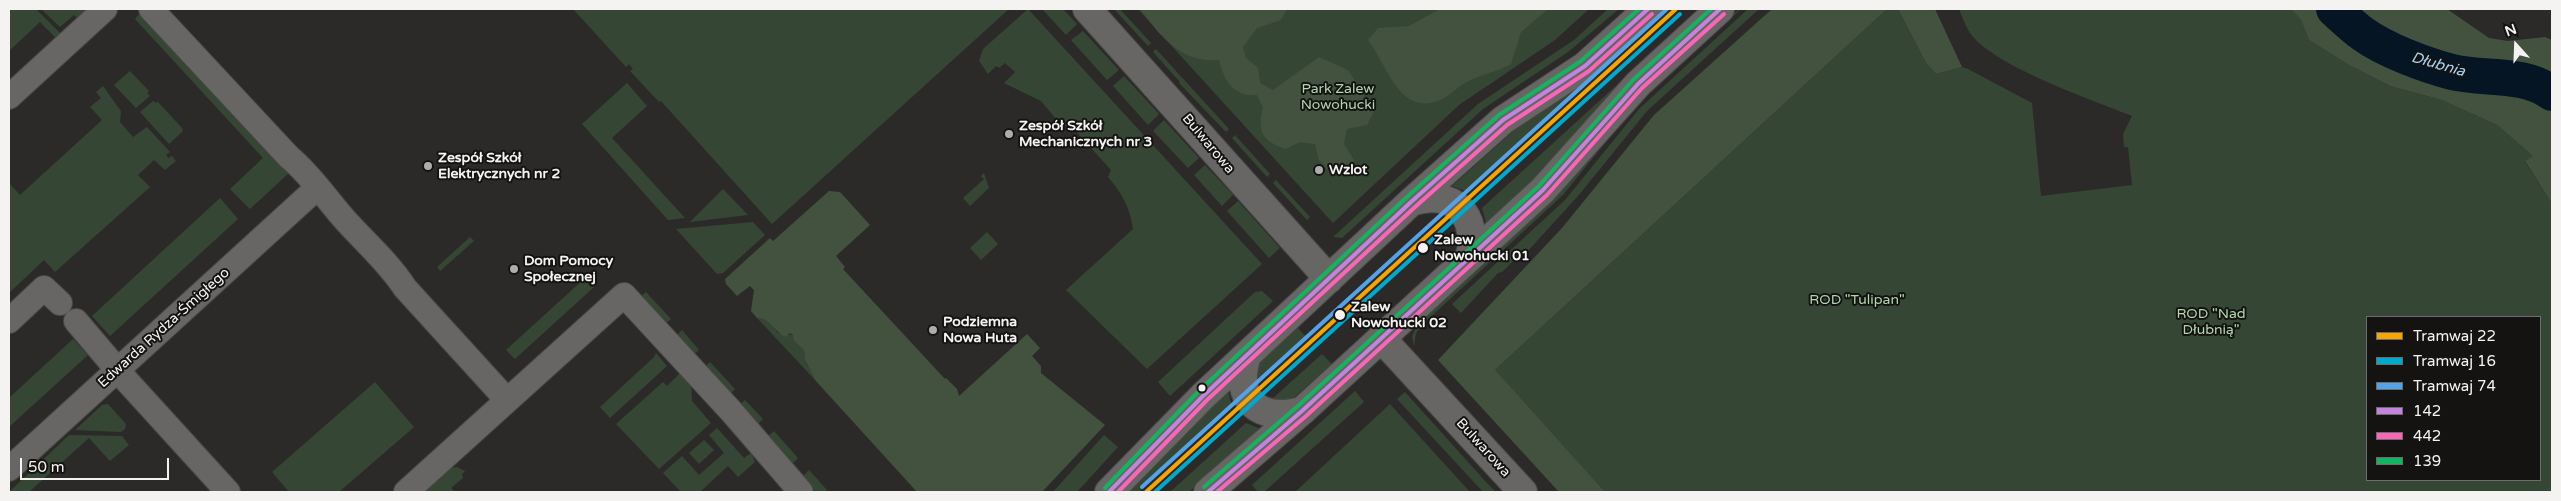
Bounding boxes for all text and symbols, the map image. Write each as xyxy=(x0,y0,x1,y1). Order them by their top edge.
north arrow xyxy=(2491,20,2541,70)
text: N xyxy=(2503,21,2519,40)
water label: Dłubnia xyxy=(2409,49,2467,81)
park label: Park Zalew Nowohucki xyxy=(1301,81,1375,114)
street label: Bulwarowa xyxy=(1178,111,1238,177)
place label: Zespół Szkół Mechanicznych nr 3 xyxy=(1019,118,1152,150)
marker: Zespół Szkół Mechanicznych nr 3 xyxy=(1003,128,1015,140)
place label: Zespół Szkół Elektrycznych nr 2 xyxy=(438,150,560,182)
marker: Zespół Szkół Elektrycznych nr 2 xyxy=(422,160,434,172)
place label: Wzlot xyxy=(1329,162,1367,178)
marker: Wzlot xyxy=(1313,164,1325,176)
place label: Zalew Nowohucki 01 xyxy=(1434,232,1530,264)
marker: Zalew Nowohucki 01 xyxy=(1416,241,1430,255)
place label: Dom Pomocy Społecznej xyxy=(524,253,613,286)
marker: Dom Pomocy Społecznej xyxy=(508,263,520,275)
street label: Edwarda Rydza-Śmigłego xyxy=(95,265,233,391)
park label: ROD "Tulipan" xyxy=(1809,292,1905,308)
place label: Zalew Nowohucki 02 xyxy=(1351,299,1447,332)
park label: ROD "Nad Dłubnią" xyxy=(2176,306,2246,338)
marker: Zalew Nowohucki 02 xyxy=(1333,308,1347,322)
place label: Podziemna Nowa Huta xyxy=(943,314,1017,347)
legend xyxy=(2366,316,2541,481)
marker: Podziemna Nowa Huta xyxy=(927,324,939,336)
text: Tramwaj 22 xyxy=(2413,327,2496,345)
text: Tramwaj 16 xyxy=(2413,352,2496,370)
text: Tramwaj 74 xyxy=(2413,377,2496,395)
unlabelled marker xyxy=(1197,383,1207,393)
text: 142 xyxy=(2413,402,2441,420)
street label: Bulwarowa xyxy=(1452,415,1514,481)
text: 442 xyxy=(2413,427,2441,445)
scale bar xyxy=(22,448,171,480)
text: 139 xyxy=(2413,452,2441,470)
text: 50 m xyxy=(28,458,65,476)

